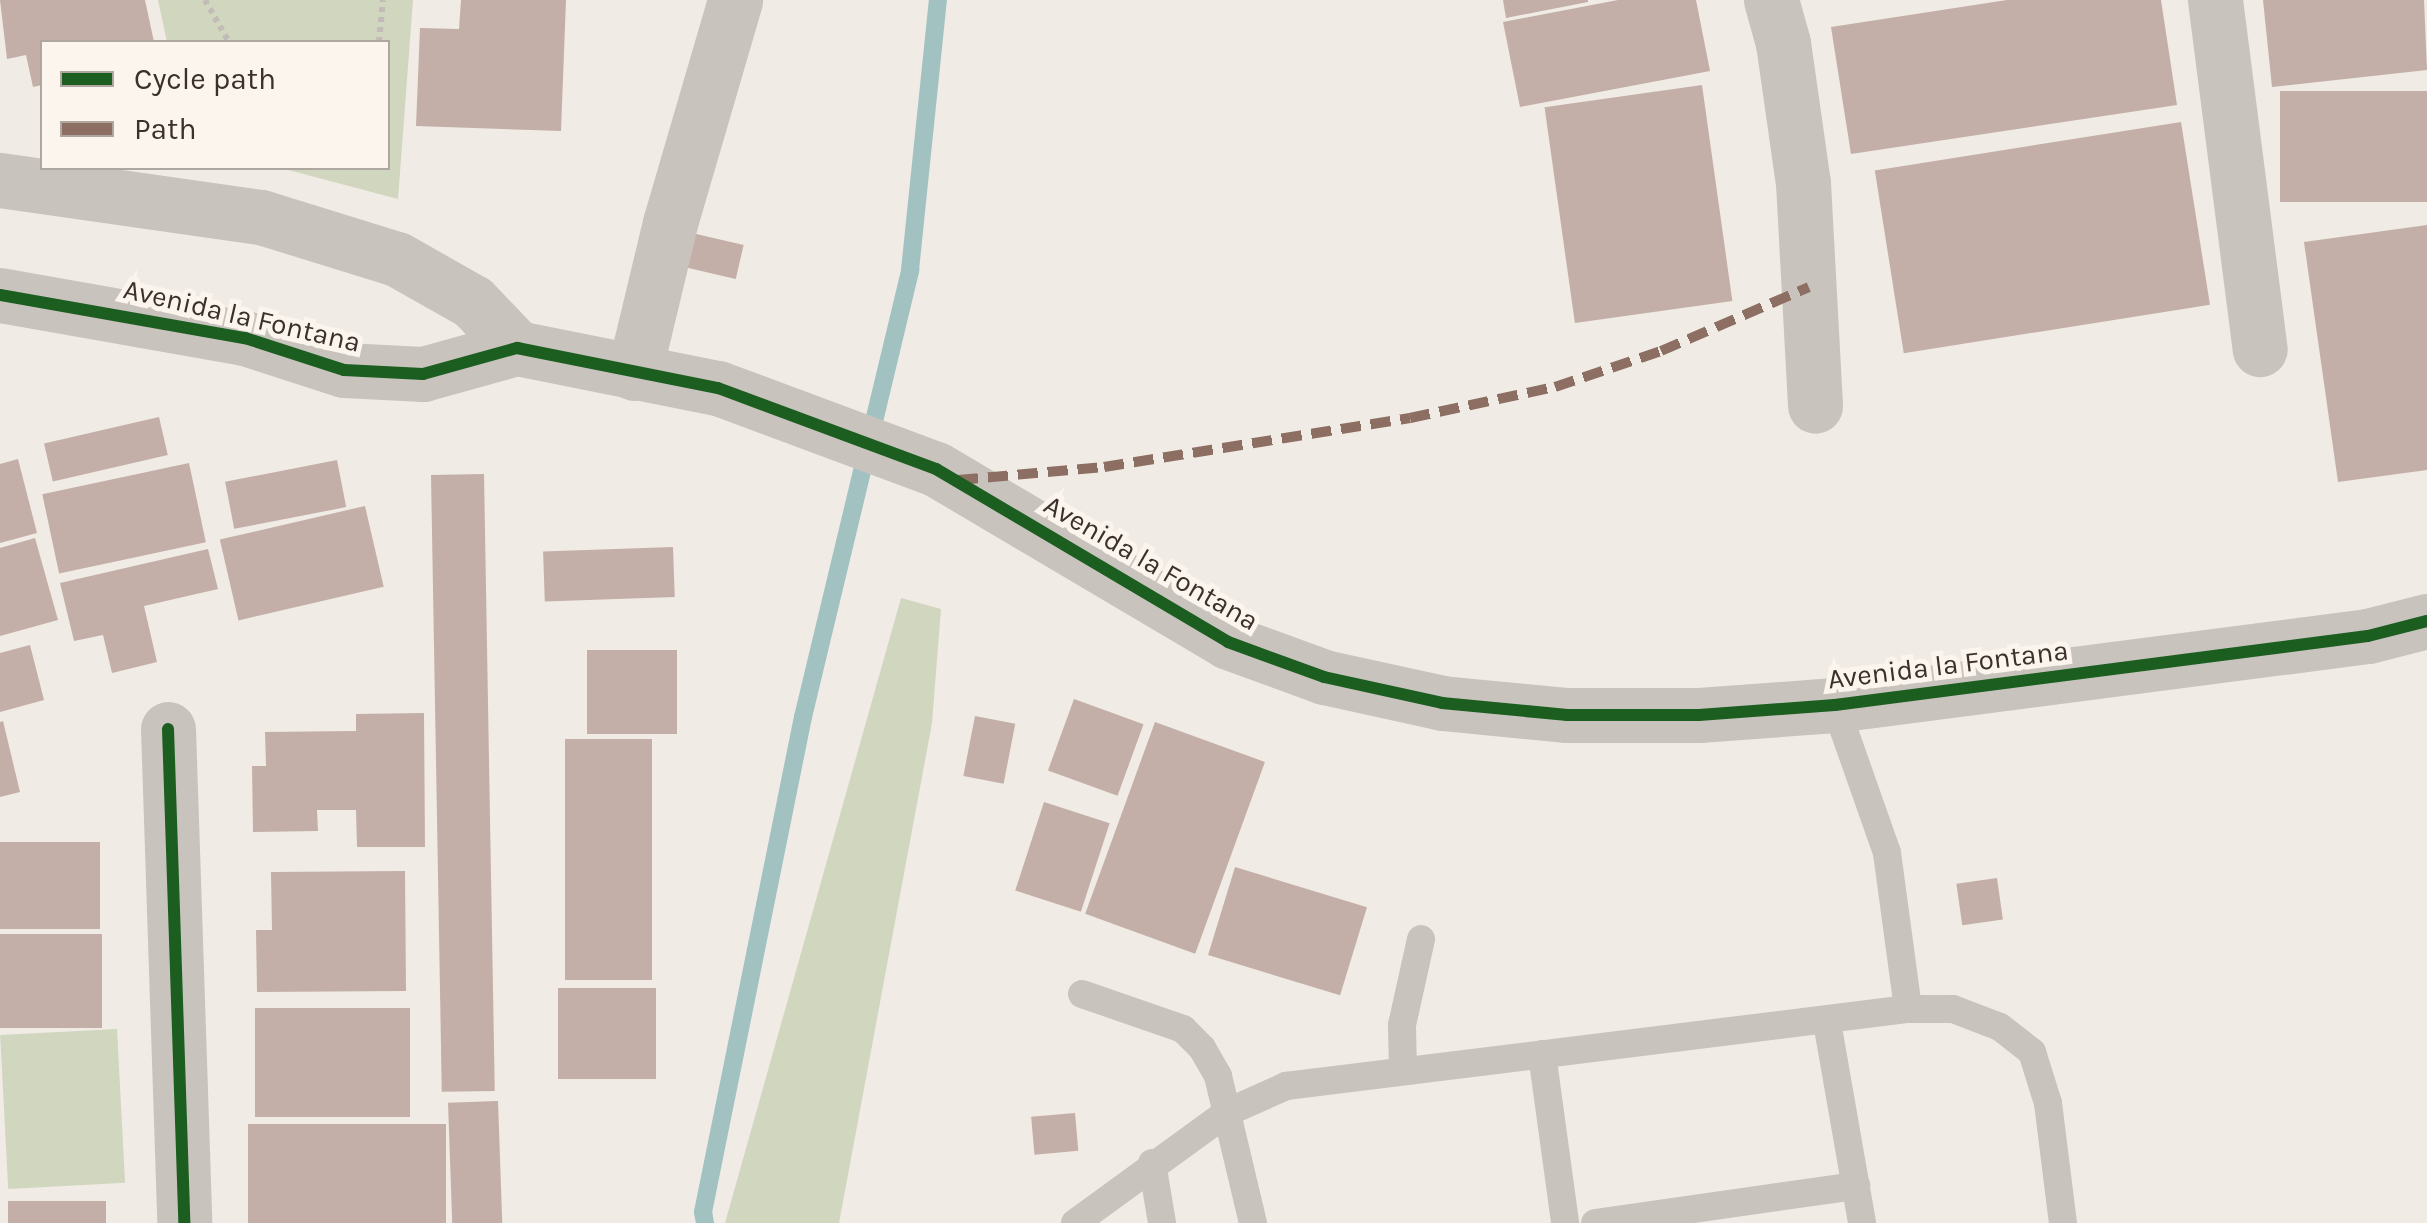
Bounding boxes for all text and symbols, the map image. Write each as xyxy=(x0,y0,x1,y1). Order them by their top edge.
legend xyxy=(40,40,390,170)
text: Cycle path xyxy=(134,61,276,97)
text: Path xyxy=(134,111,197,147)
street label: Avenida la Fontana xyxy=(120,272,364,360)
street label: Avenida la Fontana xyxy=(1038,488,1264,638)
street label: Avenida la Fontana xyxy=(1826,634,2070,696)

